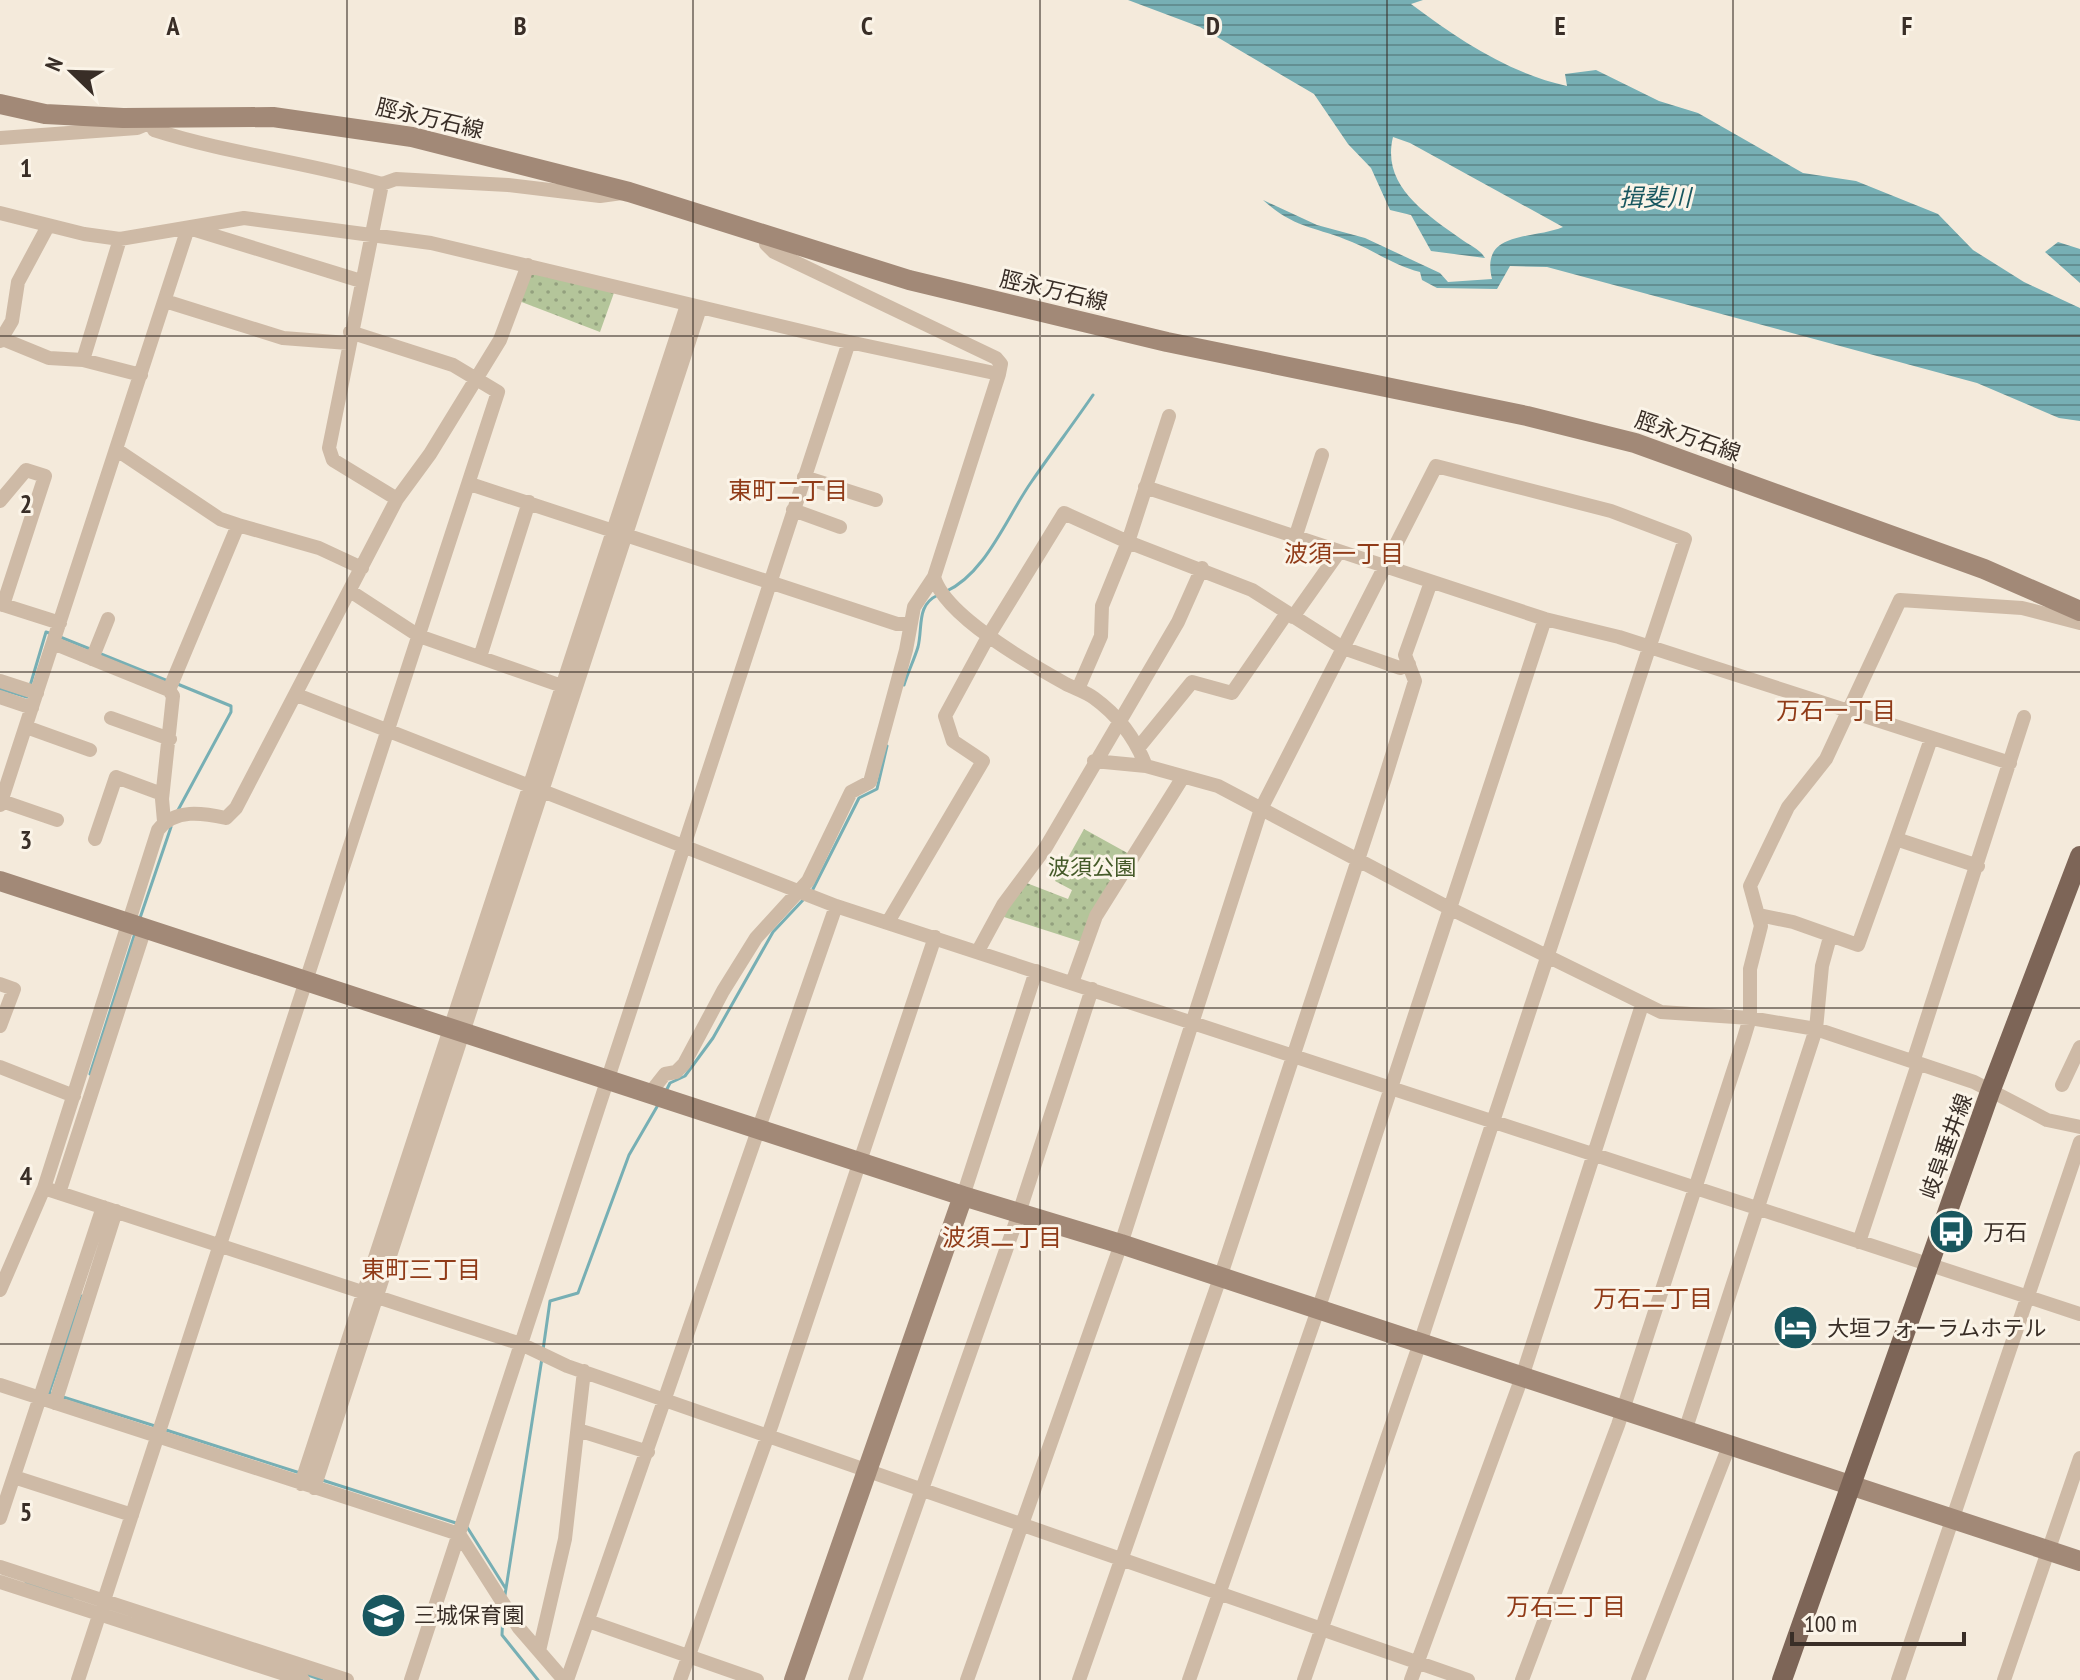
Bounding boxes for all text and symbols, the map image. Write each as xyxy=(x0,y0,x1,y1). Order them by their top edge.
text: A xyxy=(165,9,180,42)
text: B xyxy=(514,9,527,42)
text: C xyxy=(861,9,873,42)
text: D xyxy=(1206,9,1220,42)
text: E xyxy=(1554,9,1566,42)
text: F xyxy=(1902,9,1913,42)
north arrow xyxy=(32,32,112,112)
text: N xyxy=(38,53,69,75)
street label: 脛永万石線 xyxy=(373,92,487,144)
text: 1 xyxy=(20,151,32,184)
water label: 揖斐川 xyxy=(1619,182,1694,213)
street label: 脛永万石線 xyxy=(997,264,1111,316)
street label: 脛永万石線 xyxy=(1631,405,1745,467)
district label: 東町二丁目 xyxy=(728,475,848,506)
text: 2 xyxy=(20,487,32,520)
district label: 波須一丁目 xyxy=(1284,538,1404,569)
district label: 万石一丁目 xyxy=(1776,695,1896,726)
text: 3 xyxy=(20,823,32,856)
park label: 波須公園 xyxy=(1048,853,1136,881)
street label: 岐阜垂井線 xyxy=(1914,1090,1978,1202)
text: 4 xyxy=(20,1159,33,1192)
bus stop icon: 万石 xyxy=(1928,1208,1976,1256)
place label: 万石 xyxy=(1983,1218,2027,1246)
district label: 波須二丁目 xyxy=(942,1222,1062,1253)
district label: 東町三丁目 xyxy=(361,1254,481,1285)
district label: 万石二丁目 xyxy=(1593,1283,1713,1314)
hotel icon: 大垣フォーラムホテル xyxy=(1772,1304,1820,1352)
place label: 大垣フォーラムホテル xyxy=(1827,1314,2046,1342)
text: 5 xyxy=(20,1495,32,1528)
school or university icon: 三城保育園 xyxy=(359,1591,407,1639)
district label: 万石三丁目 xyxy=(1506,1591,1626,1622)
scale bar xyxy=(1792,1596,1964,1646)
place label: 三城保育園 xyxy=(414,1601,524,1629)
text: 100 m xyxy=(1804,1608,1857,1639)

